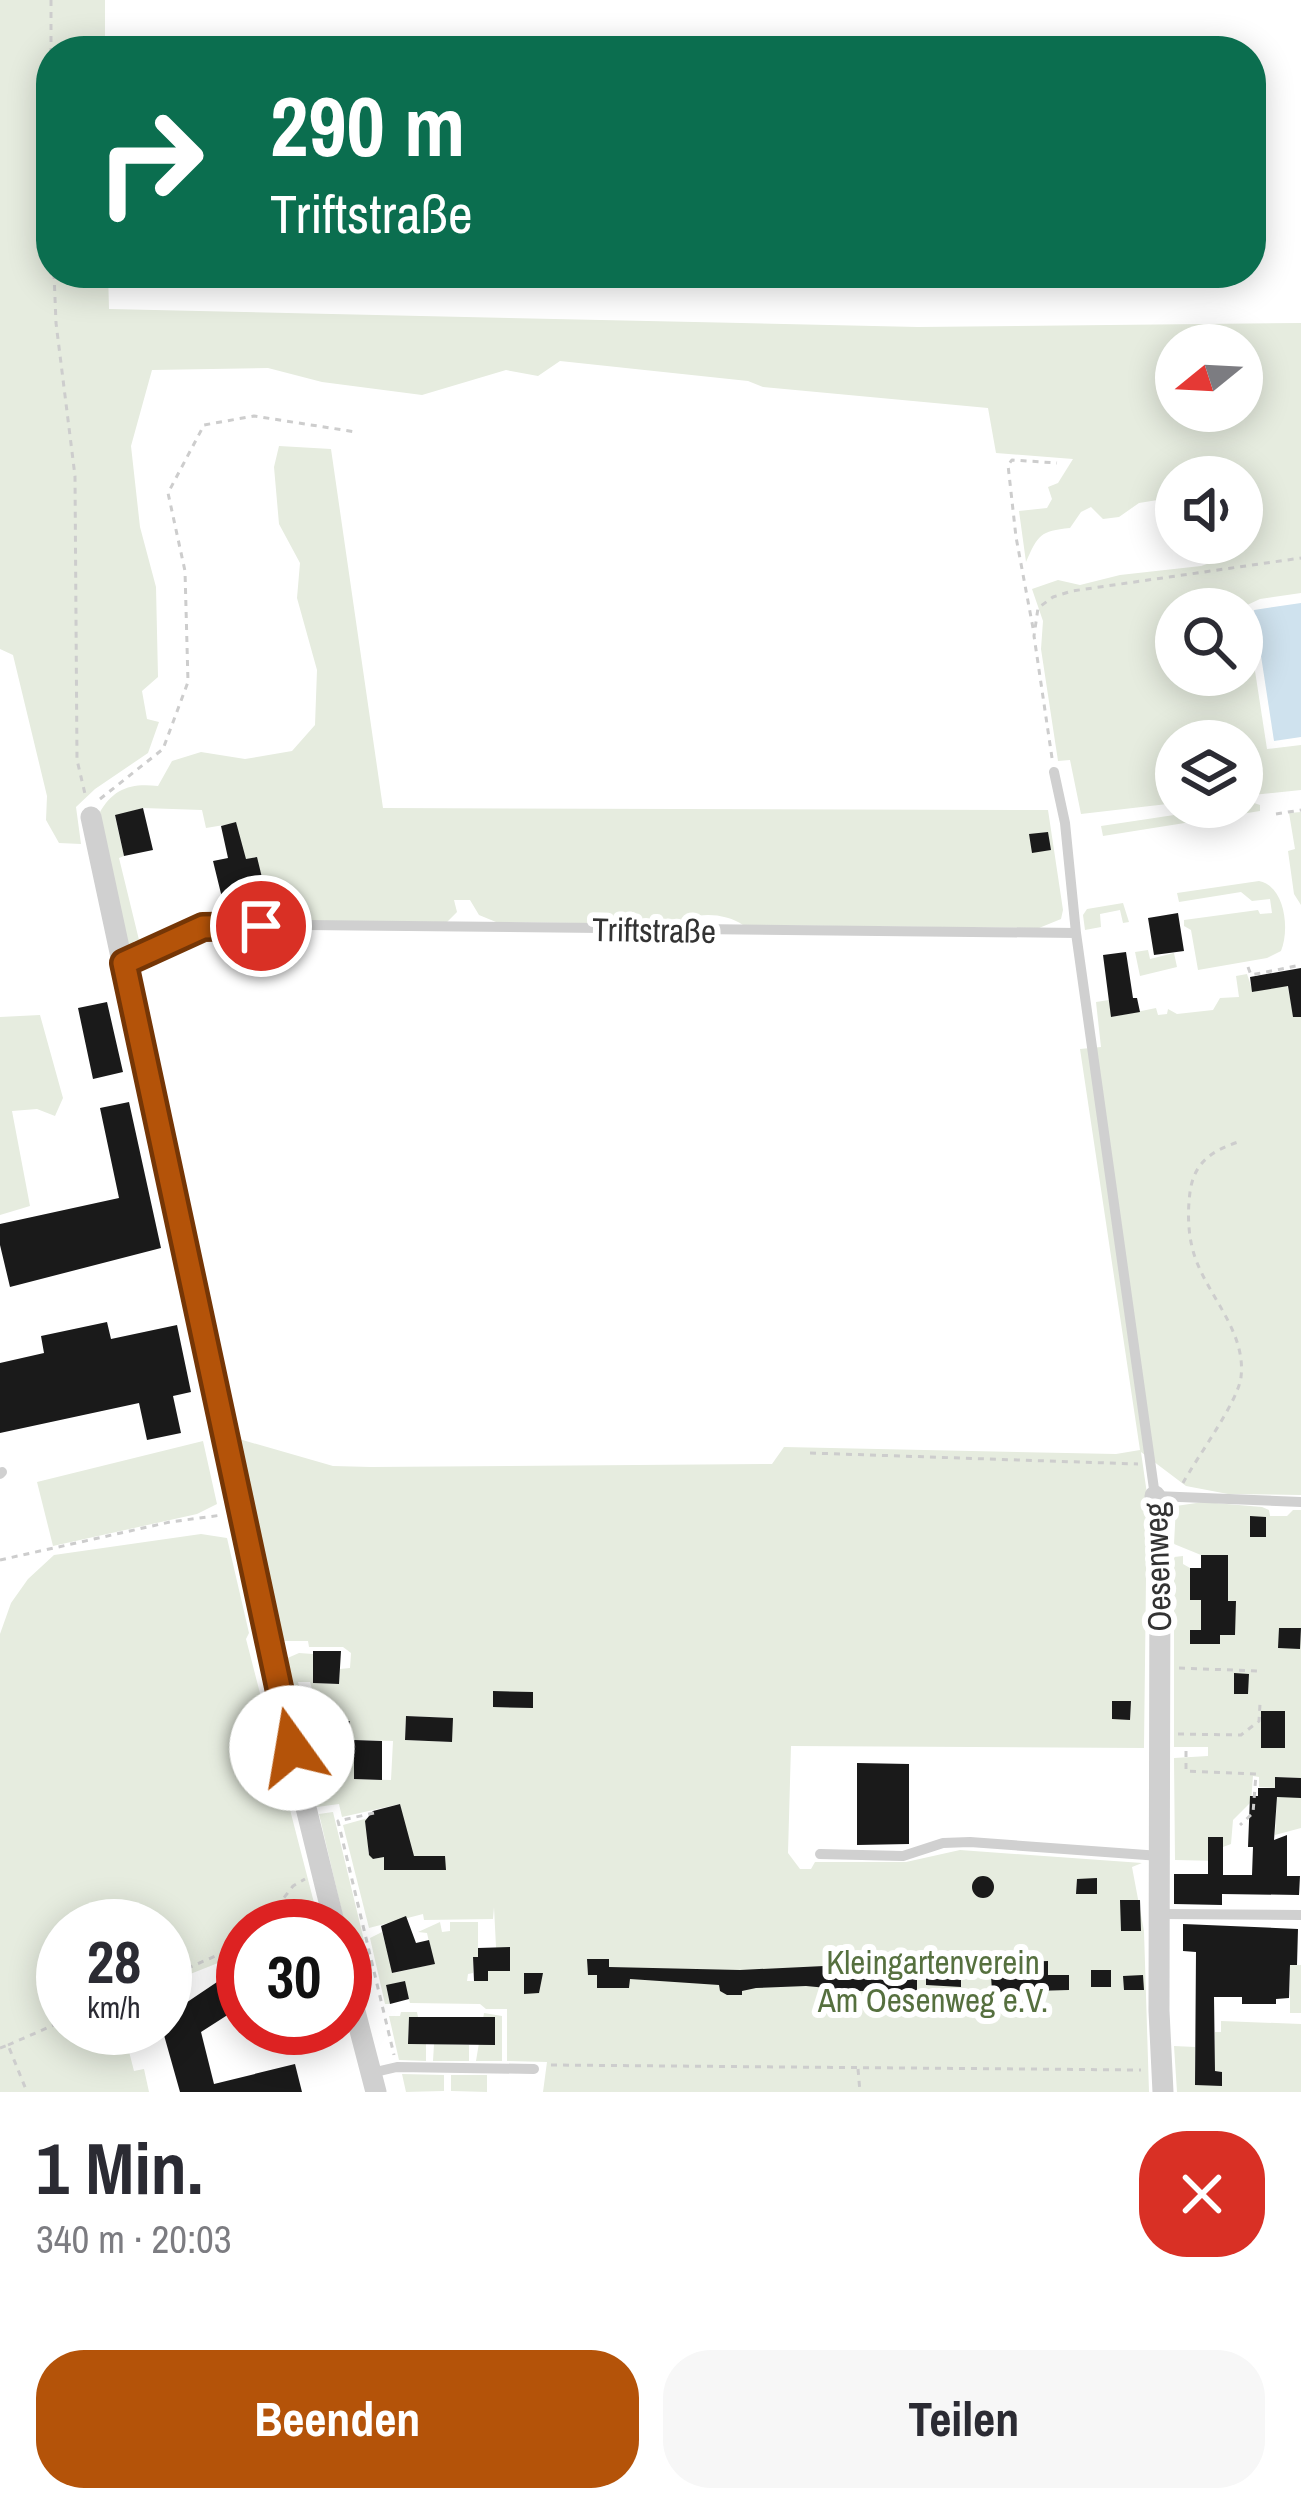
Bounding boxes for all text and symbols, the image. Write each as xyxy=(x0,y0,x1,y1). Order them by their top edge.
text: 290 m xyxy=(270,69,465,182)
icon: right xyxy=(72,84,228,240)
text: Triftstraße xyxy=(270,177,473,250)
north arrow xyxy=(1155,324,1263,432)
map controls xyxy=(1155,324,1263,828)
button: sound xyxy=(1155,456,1263,564)
button: search xyxy=(1155,588,1263,696)
button: layers xyxy=(1155,720,1263,828)
pin xyxy=(210,875,312,977)
icon: arrive xyxy=(228,893,294,959)
street label: Triftstraße xyxy=(592,907,716,953)
street label: Oesenweg xyxy=(1133,1502,1181,1632)
position arrow xyxy=(229,1685,355,1811)
speed limit sign: 30 xyxy=(216,1899,372,2055)
text: 28 xyxy=(87,1921,141,2002)
park label: Kleingartenverein Am Oesenweg e.V. xyxy=(817,1940,1048,2022)
text: km/h xyxy=(87,1987,141,2027)
text: 1 Min. xyxy=(36,2119,203,2216)
button: close xyxy=(1139,2131,1265,2257)
text: 340 m · 20:03 xyxy=(36,2213,232,2265)
button: Beenden xyxy=(36,2350,639,2488)
button: Teilen xyxy=(663,2350,1265,2488)

